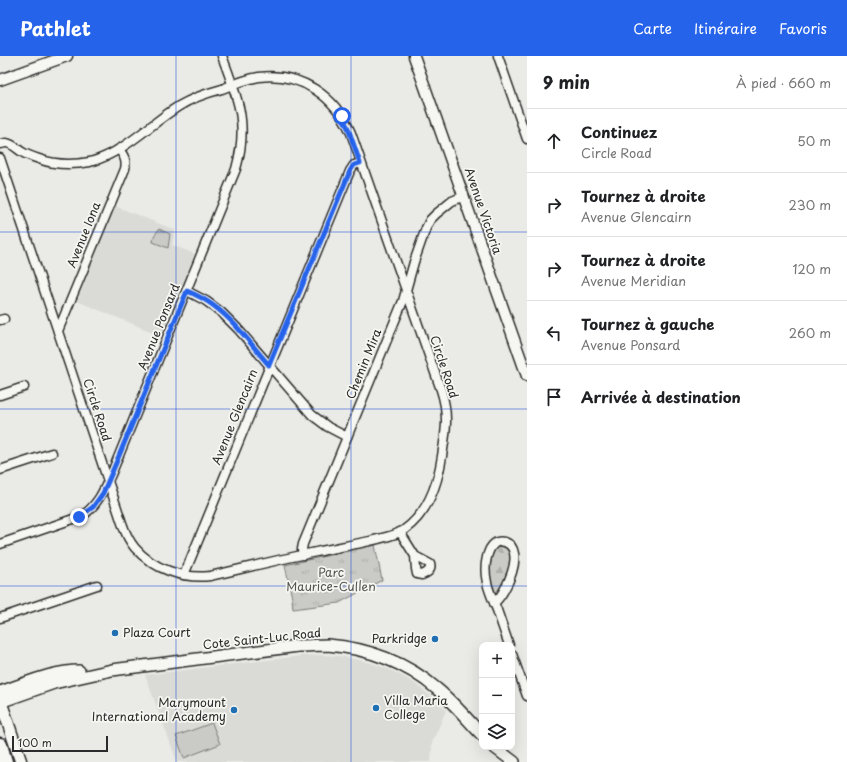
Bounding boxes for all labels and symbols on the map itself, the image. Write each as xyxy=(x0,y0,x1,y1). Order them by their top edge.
route start xyxy=(333,107,351,125)
street label: Avenue Victoria xyxy=(461,165,507,257)
street label: Avenue Iona xyxy=(62,198,105,270)
street label: Avenue Ponsard xyxy=(133,280,184,372)
street label: Chemin Mira xyxy=(341,325,386,402)
street label: Circle Road xyxy=(426,333,464,401)
street label: Avenue Glencairn xyxy=(207,366,262,467)
street label: Circle Road xyxy=(79,376,117,444)
route end xyxy=(70,508,88,526)
park label: Parc Maurice-Cullen xyxy=(286,563,376,595)
place label: Plaza Court xyxy=(123,623,191,641)
street label: Cote Saint-Luc Road xyxy=(202,623,322,653)
marker: Plaza Court xyxy=(110,628,120,638)
place label: Parkridge xyxy=(372,629,427,647)
marker: Parkridge xyxy=(430,634,440,644)
place label: Villa Maria College xyxy=(384,691,448,723)
place label: Marymount International Academy xyxy=(92,693,226,725)
marker: Villa Maria College xyxy=(371,703,381,713)
marker: Marymount International Academy xyxy=(229,705,239,715)
scale bar xyxy=(12,734,108,753)

